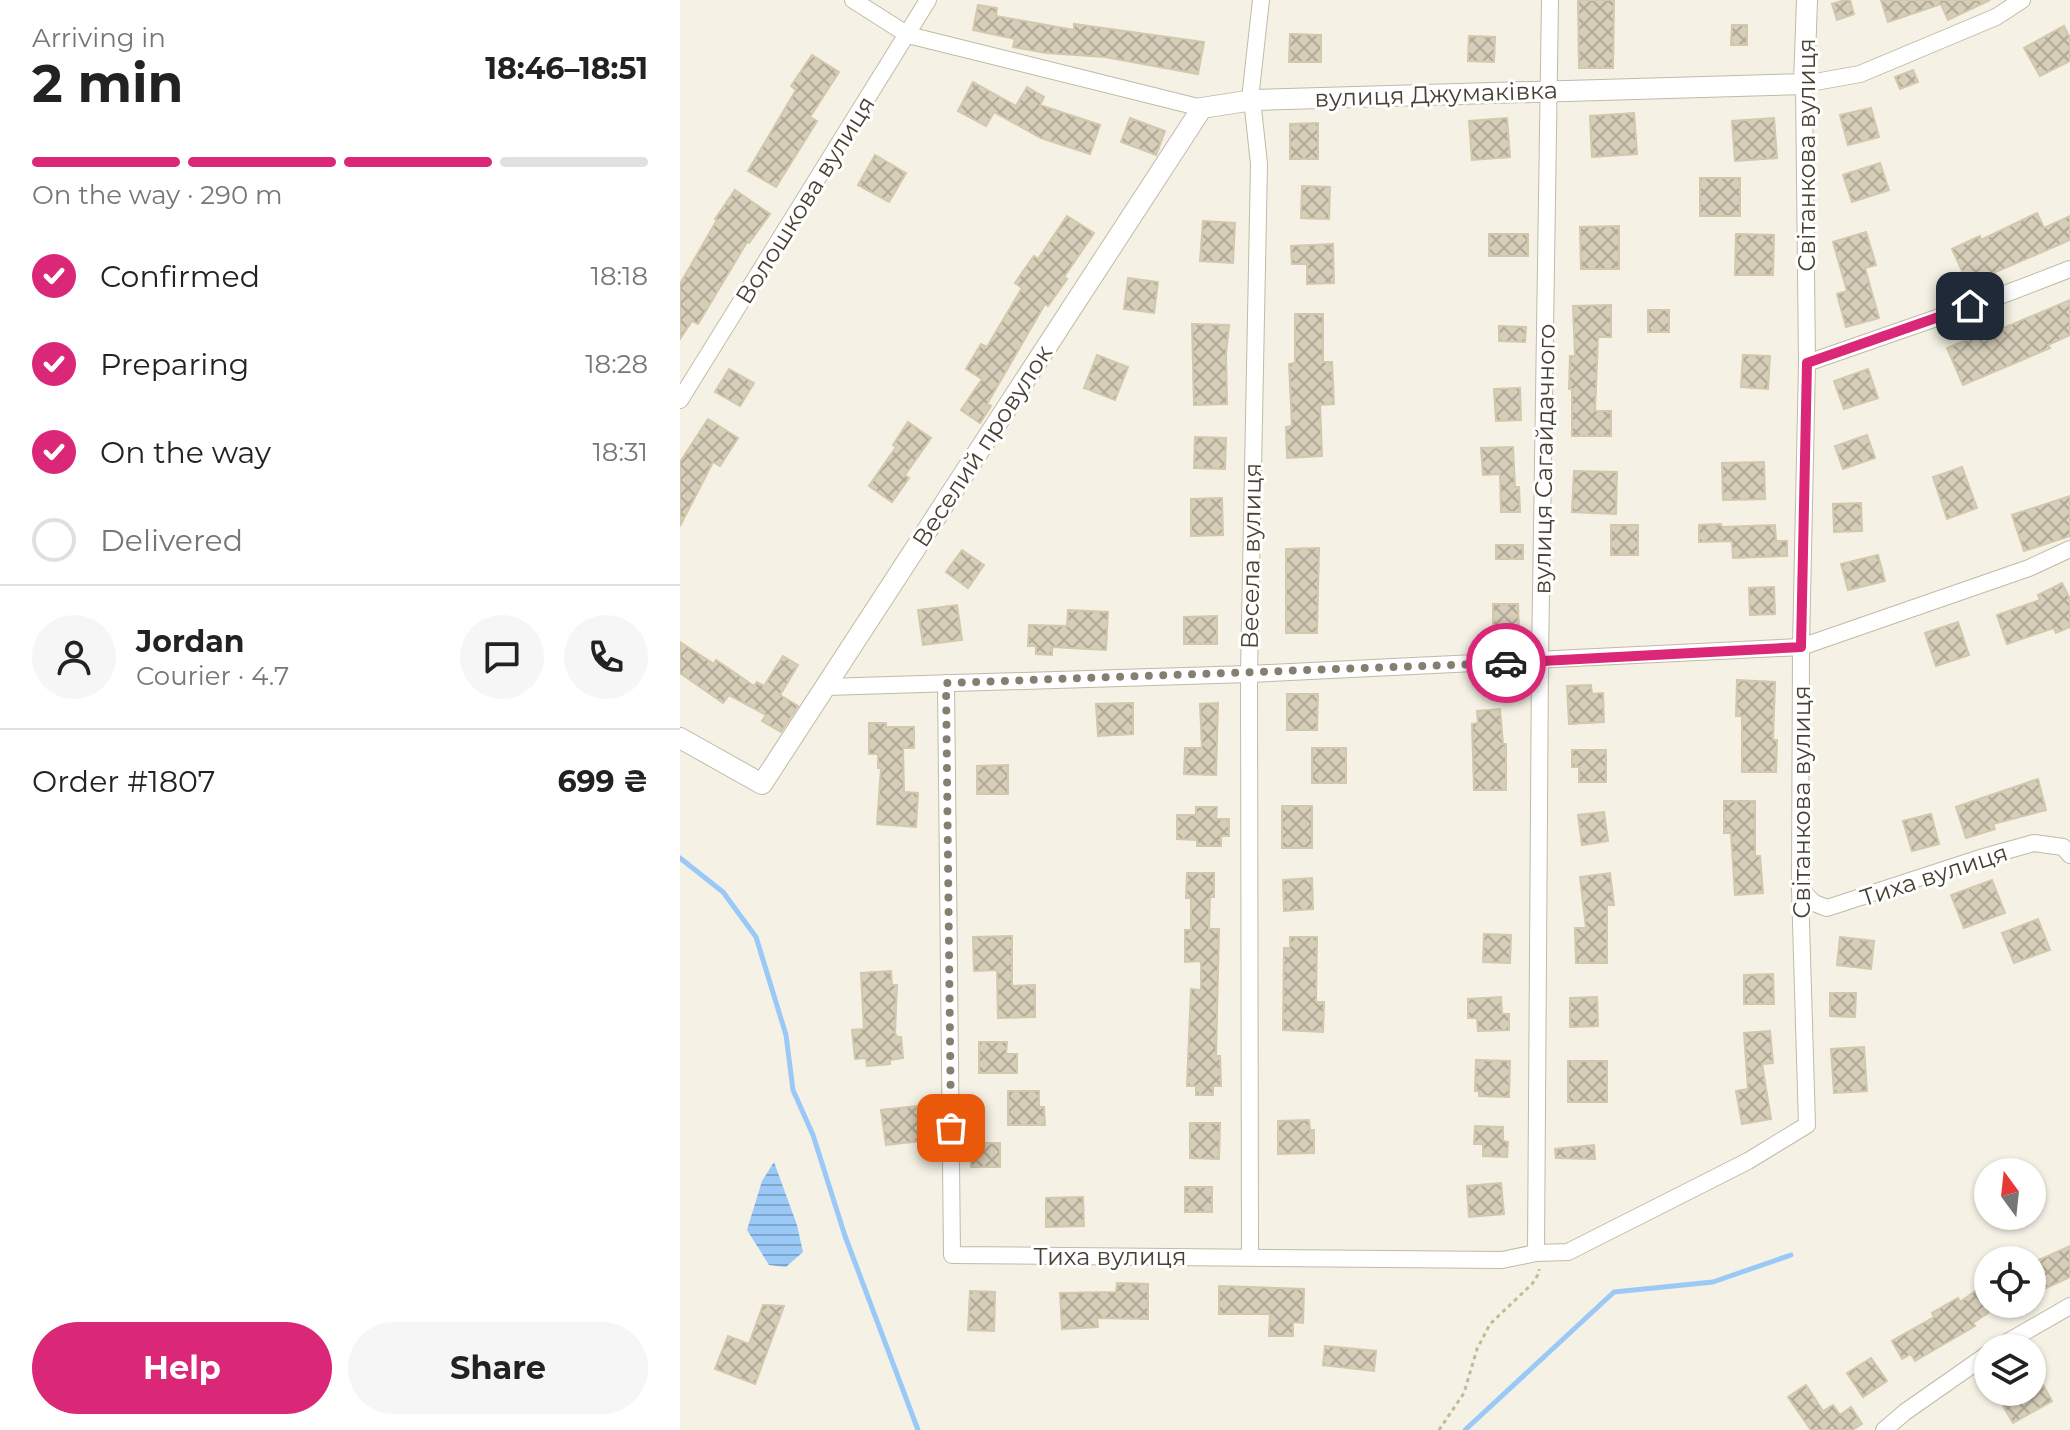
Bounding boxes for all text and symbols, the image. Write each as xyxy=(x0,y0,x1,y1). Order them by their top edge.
text: Arriving in xyxy=(32,22,166,54)
street label: Світанкова вулиця xyxy=(1792,38,1821,272)
text: 18:46–18:51 xyxy=(485,50,648,87)
text: 2 min xyxy=(32,52,184,115)
street label: вулиця Джумаківка xyxy=(1314,75,1558,113)
street label: Волошкова вулиця xyxy=(729,91,881,309)
text: On the way · 290 m xyxy=(32,179,283,211)
icon: check xyxy=(32,254,76,298)
text: Confirmed xyxy=(100,258,260,295)
text: 18:18 xyxy=(591,260,648,292)
pin xyxy=(1936,272,2004,340)
icon: home xyxy=(1948,284,1992,328)
street label: вулиця Сагайдачного xyxy=(1527,323,1561,595)
street label: Веселий провулок xyxy=(906,340,1058,552)
icon: check xyxy=(32,342,76,386)
text: Preparing xyxy=(100,346,249,383)
text: 18:28 xyxy=(585,348,648,380)
icon: check xyxy=(32,430,76,474)
text: On the way xyxy=(100,434,271,471)
text: 18:31 xyxy=(592,436,648,468)
street label: Весела вулиця xyxy=(1235,463,1267,649)
text: Delivered xyxy=(100,522,243,559)
button: person xyxy=(32,615,116,699)
button: chat xyxy=(460,615,544,699)
button: phone xyxy=(564,615,648,699)
text: Jordan xyxy=(136,623,245,660)
courier xyxy=(1466,623,1546,703)
icon: car xyxy=(1484,641,1528,685)
text: Courier · 4.7 xyxy=(136,660,289,692)
street label: Світанкова вулиця xyxy=(1787,685,1816,919)
text: Order #1807 xyxy=(32,763,215,800)
text: 699 ₴ xyxy=(557,763,648,800)
street label: Тиха вулиця xyxy=(1857,838,2011,912)
pin xyxy=(917,1094,985,1162)
icon: bag xyxy=(929,1106,973,1150)
north arrow xyxy=(1974,1158,2046,1230)
map controls xyxy=(1974,1158,2046,1406)
street label: Тиха вулиця xyxy=(1033,1242,1187,1271)
button: locate xyxy=(1974,1246,2046,1318)
button: Help xyxy=(32,1322,332,1414)
button: Share xyxy=(348,1322,648,1414)
button: layers xyxy=(1974,1334,2046,1406)

